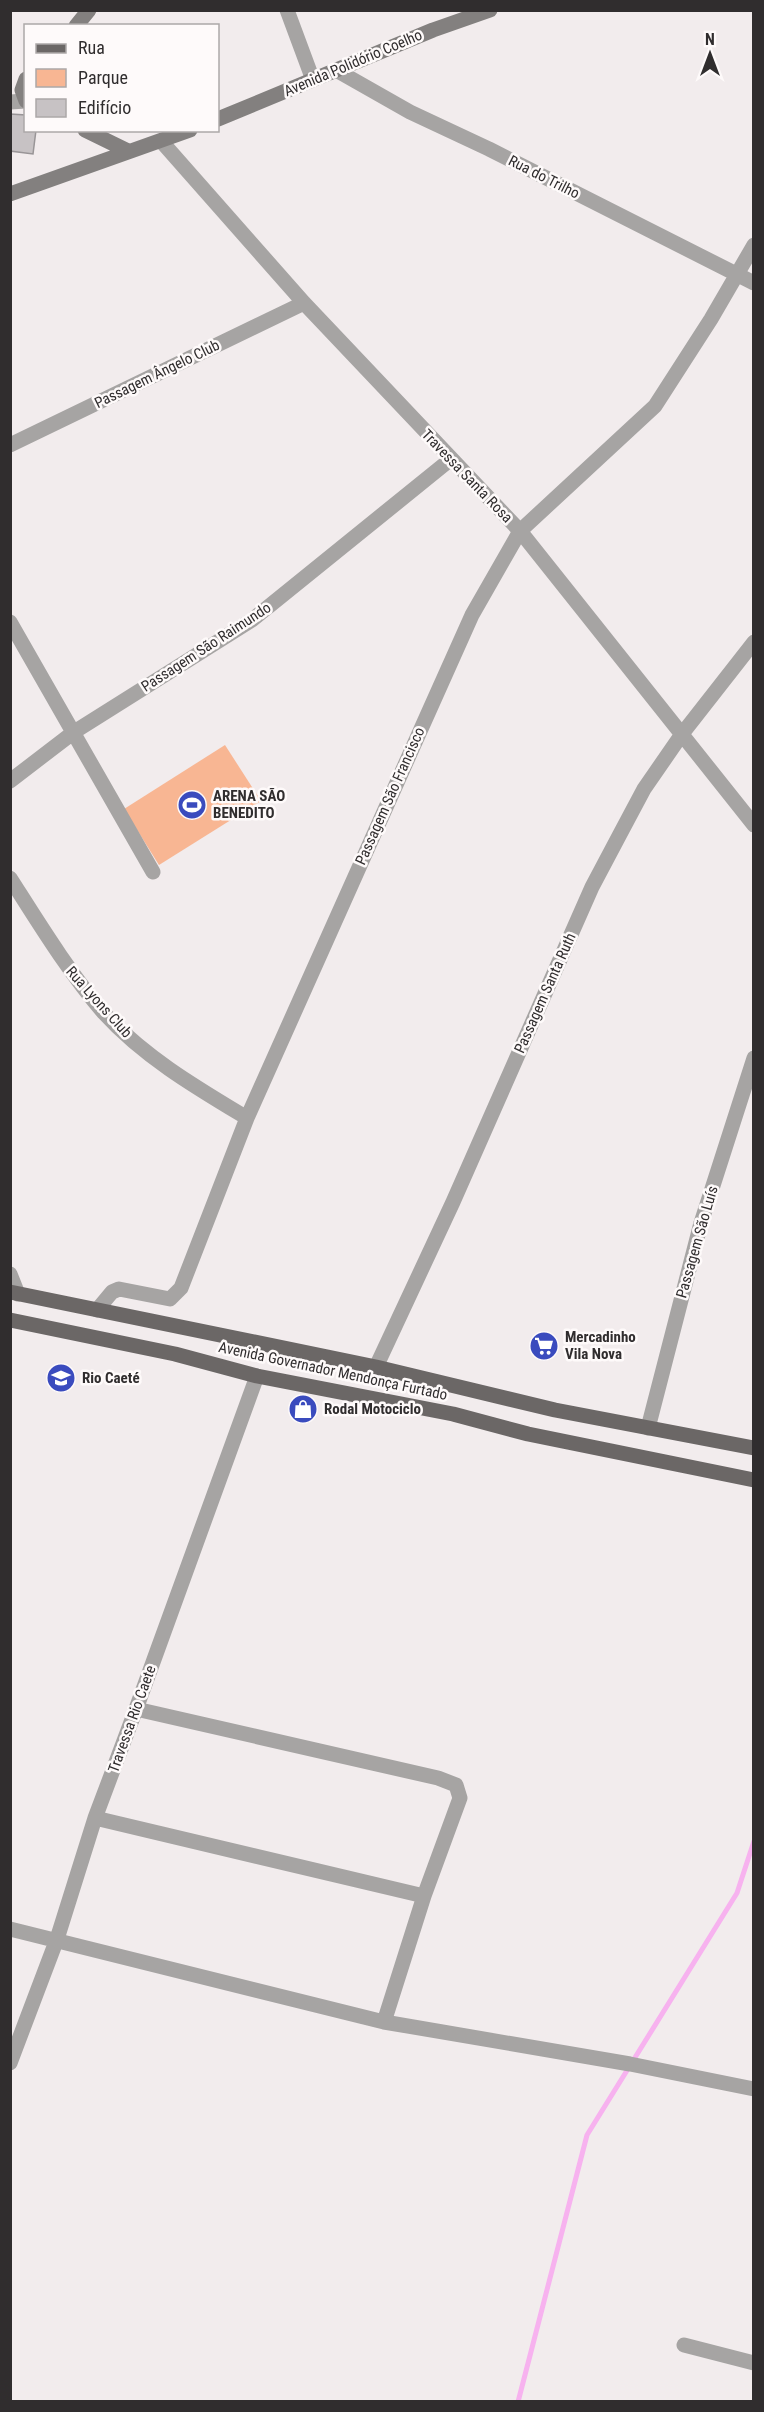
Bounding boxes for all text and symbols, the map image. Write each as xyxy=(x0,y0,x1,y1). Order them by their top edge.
legend xyxy=(24,24,219,132)
north arrow xyxy=(680,24,740,84)
street label: Avenida Polidório Coelho xyxy=(281,26,425,100)
text: N xyxy=(705,30,715,49)
text: Rua xyxy=(78,37,105,58)
text: Parque xyxy=(78,67,128,88)
text: Edifício xyxy=(78,97,131,118)
street label: Rua do Trilho xyxy=(505,151,583,203)
street label: Passagem Ângelo Club xyxy=(92,336,222,412)
street label: Travessa Santa Rosa xyxy=(418,425,516,527)
street label: Passagem São Raimundo xyxy=(138,598,274,696)
street label: Passagem São Francisco xyxy=(352,724,428,868)
place label: ARENA SÃO BENEDITO xyxy=(213,787,285,822)
sports icon: ARENA SÃO BENEDITO xyxy=(176,789,208,821)
street label: Passagem Santa Ruth xyxy=(510,930,580,1056)
street label: Rua Lyons Club xyxy=(62,963,136,1041)
street label: Passagem São Luís xyxy=(672,1184,722,1300)
place label: Mercadinho Vila Nova xyxy=(565,1328,636,1363)
supermarket icon: Mercadinho Vila Nova xyxy=(528,1330,560,1362)
street label: Avenida Governador Mendonça Furtado xyxy=(217,1338,449,1404)
school or university icon: Rio Caeté xyxy=(45,1362,77,1394)
place label: Rio Caeté xyxy=(82,1369,140,1387)
shop icon: Rodal Motociclo xyxy=(287,1393,319,1425)
place label: Rodal Motociclo xyxy=(324,1400,421,1418)
street label: Travessa Rio Caete xyxy=(104,1663,160,1775)

